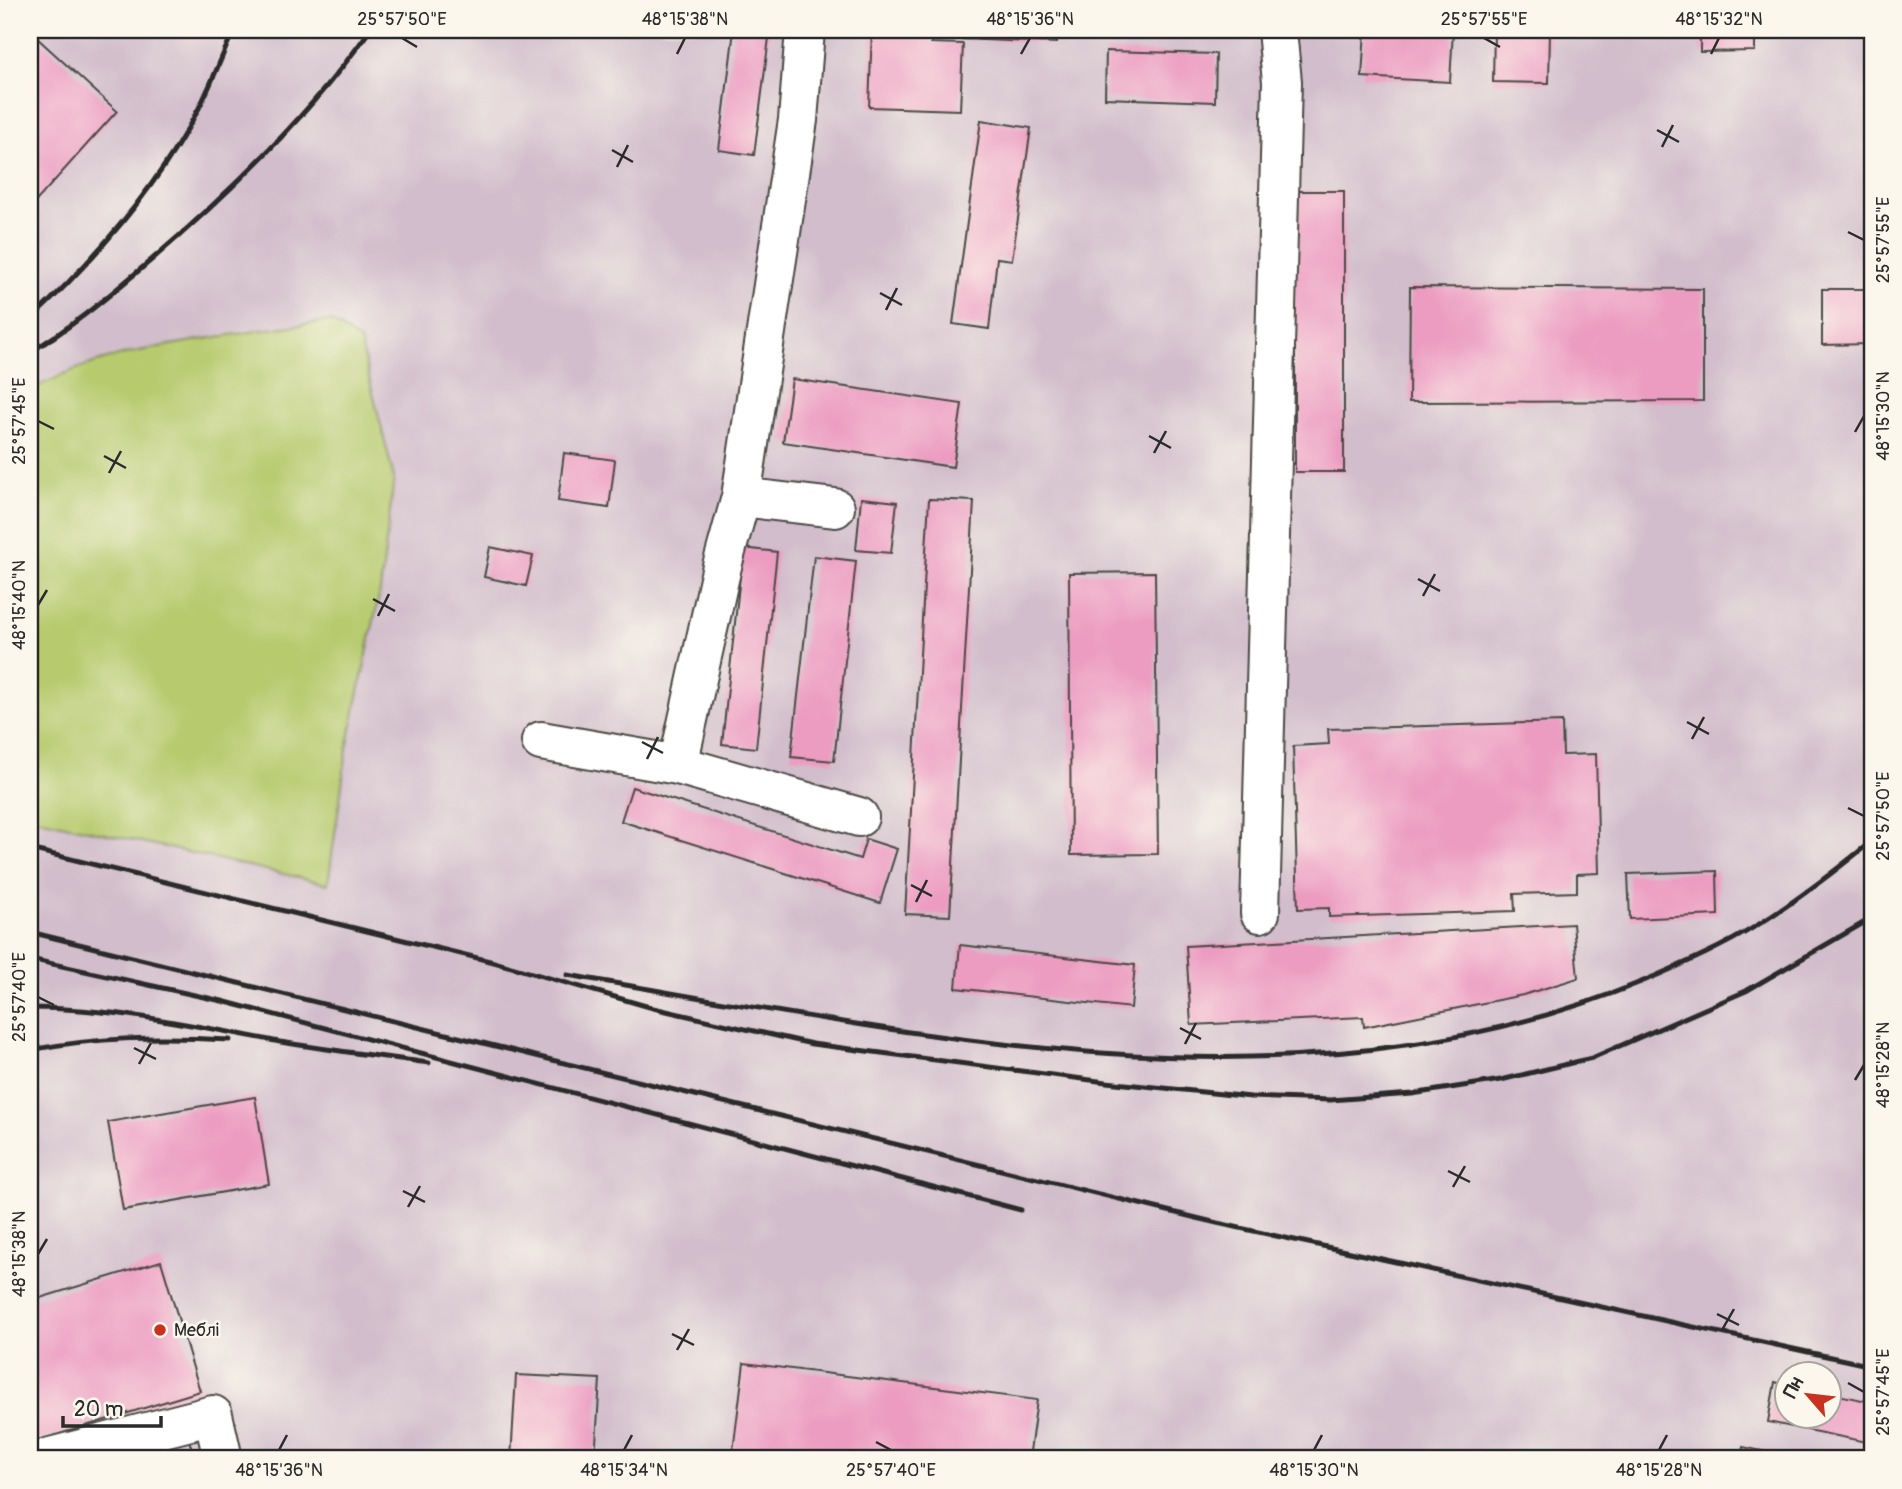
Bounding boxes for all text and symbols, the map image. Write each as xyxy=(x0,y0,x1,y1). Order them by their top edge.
text: 25°57'50"E xyxy=(357,8,447,31)
text: 48°15'38"N xyxy=(642,8,728,31)
text: 48°15'36"N xyxy=(986,8,1074,31)
text: 25°57'55"E xyxy=(1441,8,1527,31)
text: 48°15'32"N xyxy=(1675,8,1763,31)
text: 25°57'55"E xyxy=(1872,197,1895,283)
text: 48°15'30"N xyxy=(1872,371,1895,461)
text: 25°57'45"E xyxy=(8,377,31,465)
text: 48°15'40"N xyxy=(8,560,31,650)
text: 25°57'50"E xyxy=(1872,771,1895,861)
text: 25°57'40"E xyxy=(8,952,31,1042)
text: 48°15'28"N xyxy=(1872,1022,1895,1108)
text: 48°15'38"N xyxy=(8,1211,31,1297)
place label: Меблі xyxy=(174,1319,219,1342)
marker: Меблі xyxy=(152,1322,168,1338)
text: 25°57'45"E xyxy=(1872,1348,1895,1436)
north arrow xyxy=(1772,1360,1842,1430)
text: Пн xyxy=(1778,1373,1809,1402)
scale bar xyxy=(63,1384,161,1428)
text: 20 m xyxy=(74,1396,123,1423)
text: 48°15'36"N xyxy=(235,1459,323,1482)
text: 48°15'34"N xyxy=(580,1459,668,1482)
text: 25°57'40"E xyxy=(846,1459,936,1482)
text: 48°15'30"N xyxy=(1269,1459,1359,1482)
text: 48°15'28"N xyxy=(1616,1459,1702,1482)

